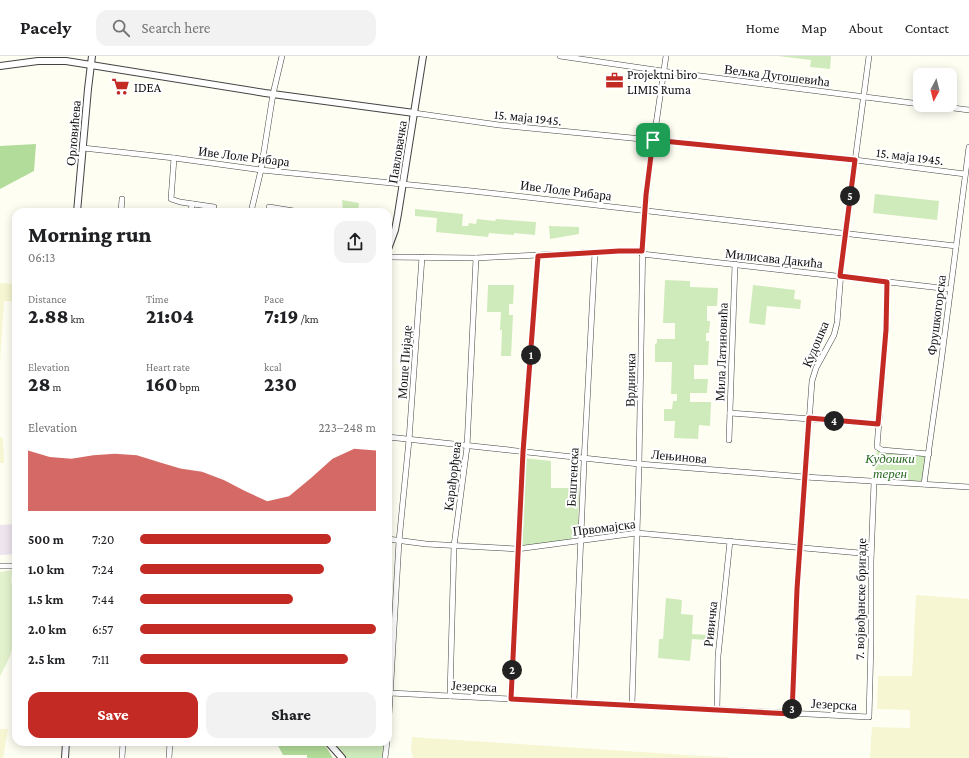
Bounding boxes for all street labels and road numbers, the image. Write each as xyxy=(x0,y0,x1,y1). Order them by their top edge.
street label: Вељка Дугошевића xyxy=(723,62,831,89)
street label: Орловићева xyxy=(63,99,84,166)
street label: 15. маја 1945. xyxy=(493,106,562,129)
street label: Павловачка xyxy=(385,119,410,185)
street label: Иве Лоле Рибара xyxy=(197,143,291,170)
street label: 15. маја 1945. xyxy=(875,145,945,168)
street label: Иве Лоле Рибара xyxy=(519,177,613,204)
street label: Милисава Дакића xyxy=(724,246,824,271)
street label: Фрушкогорска xyxy=(924,274,949,356)
street label: Мила Латиновића xyxy=(712,302,731,402)
street label: Кудошка xyxy=(799,319,832,369)
street label: Моше Пијаде xyxy=(394,324,415,400)
street label: Врдничка xyxy=(623,353,638,407)
street label: Карађорђева xyxy=(441,440,464,512)
street label: Баштенска xyxy=(563,447,582,507)
street label: Лењинова xyxy=(650,447,708,466)
street label: Првомајска xyxy=(572,516,637,539)
street label: 7. војвођанске бригаде xyxy=(852,538,869,660)
street label: Ривичка xyxy=(701,600,720,648)
street label: Језерска xyxy=(451,678,498,695)
street label: Језерска xyxy=(811,696,858,713)

